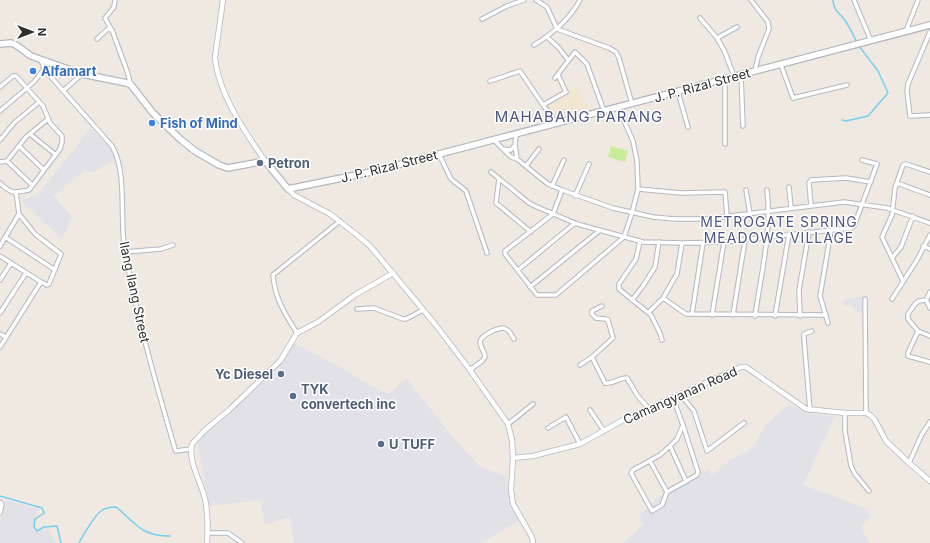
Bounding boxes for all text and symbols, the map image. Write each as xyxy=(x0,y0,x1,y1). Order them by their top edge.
north arrow xyxy=(12,12,52,52)
text: N xyxy=(35,28,49,36)
place label: Alfamart xyxy=(41,63,97,79)
street label: J. P. Rizal Street xyxy=(652,64,752,106)
marker: Alfamart xyxy=(28,66,38,76)
district label: MAHABANG PARANG xyxy=(495,107,663,126)
place label: Fish of Mind xyxy=(160,115,238,131)
marker: Fish of Mind xyxy=(147,118,157,128)
street label: J. P. Rizal Street xyxy=(339,146,439,186)
place label: Petron xyxy=(268,155,310,171)
marker: Petron xyxy=(255,158,265,168)
district label: METROGATE SPRING MEADOWS VILLAGE xyxy=(700,213,858,246)
street label: Ilang Ilang Street xyxy=(116,240,154,344)
street label: Camangyanan Road xyxy=(620,363,740,427)
place label: Yc Diesel xyxy=(215,366,273,382)
marker: Yc Diesel xyxy=(276,369,286,379)
place label: TYK convertech inc xyxy=(301,381,396,412)
marker: TYK convertech inc xyxy=(288,391,298,401)
place label: U TUFF xyxy=(389,436,435,452)
marker: U TUFF xyxy=(376,439,386,449)

